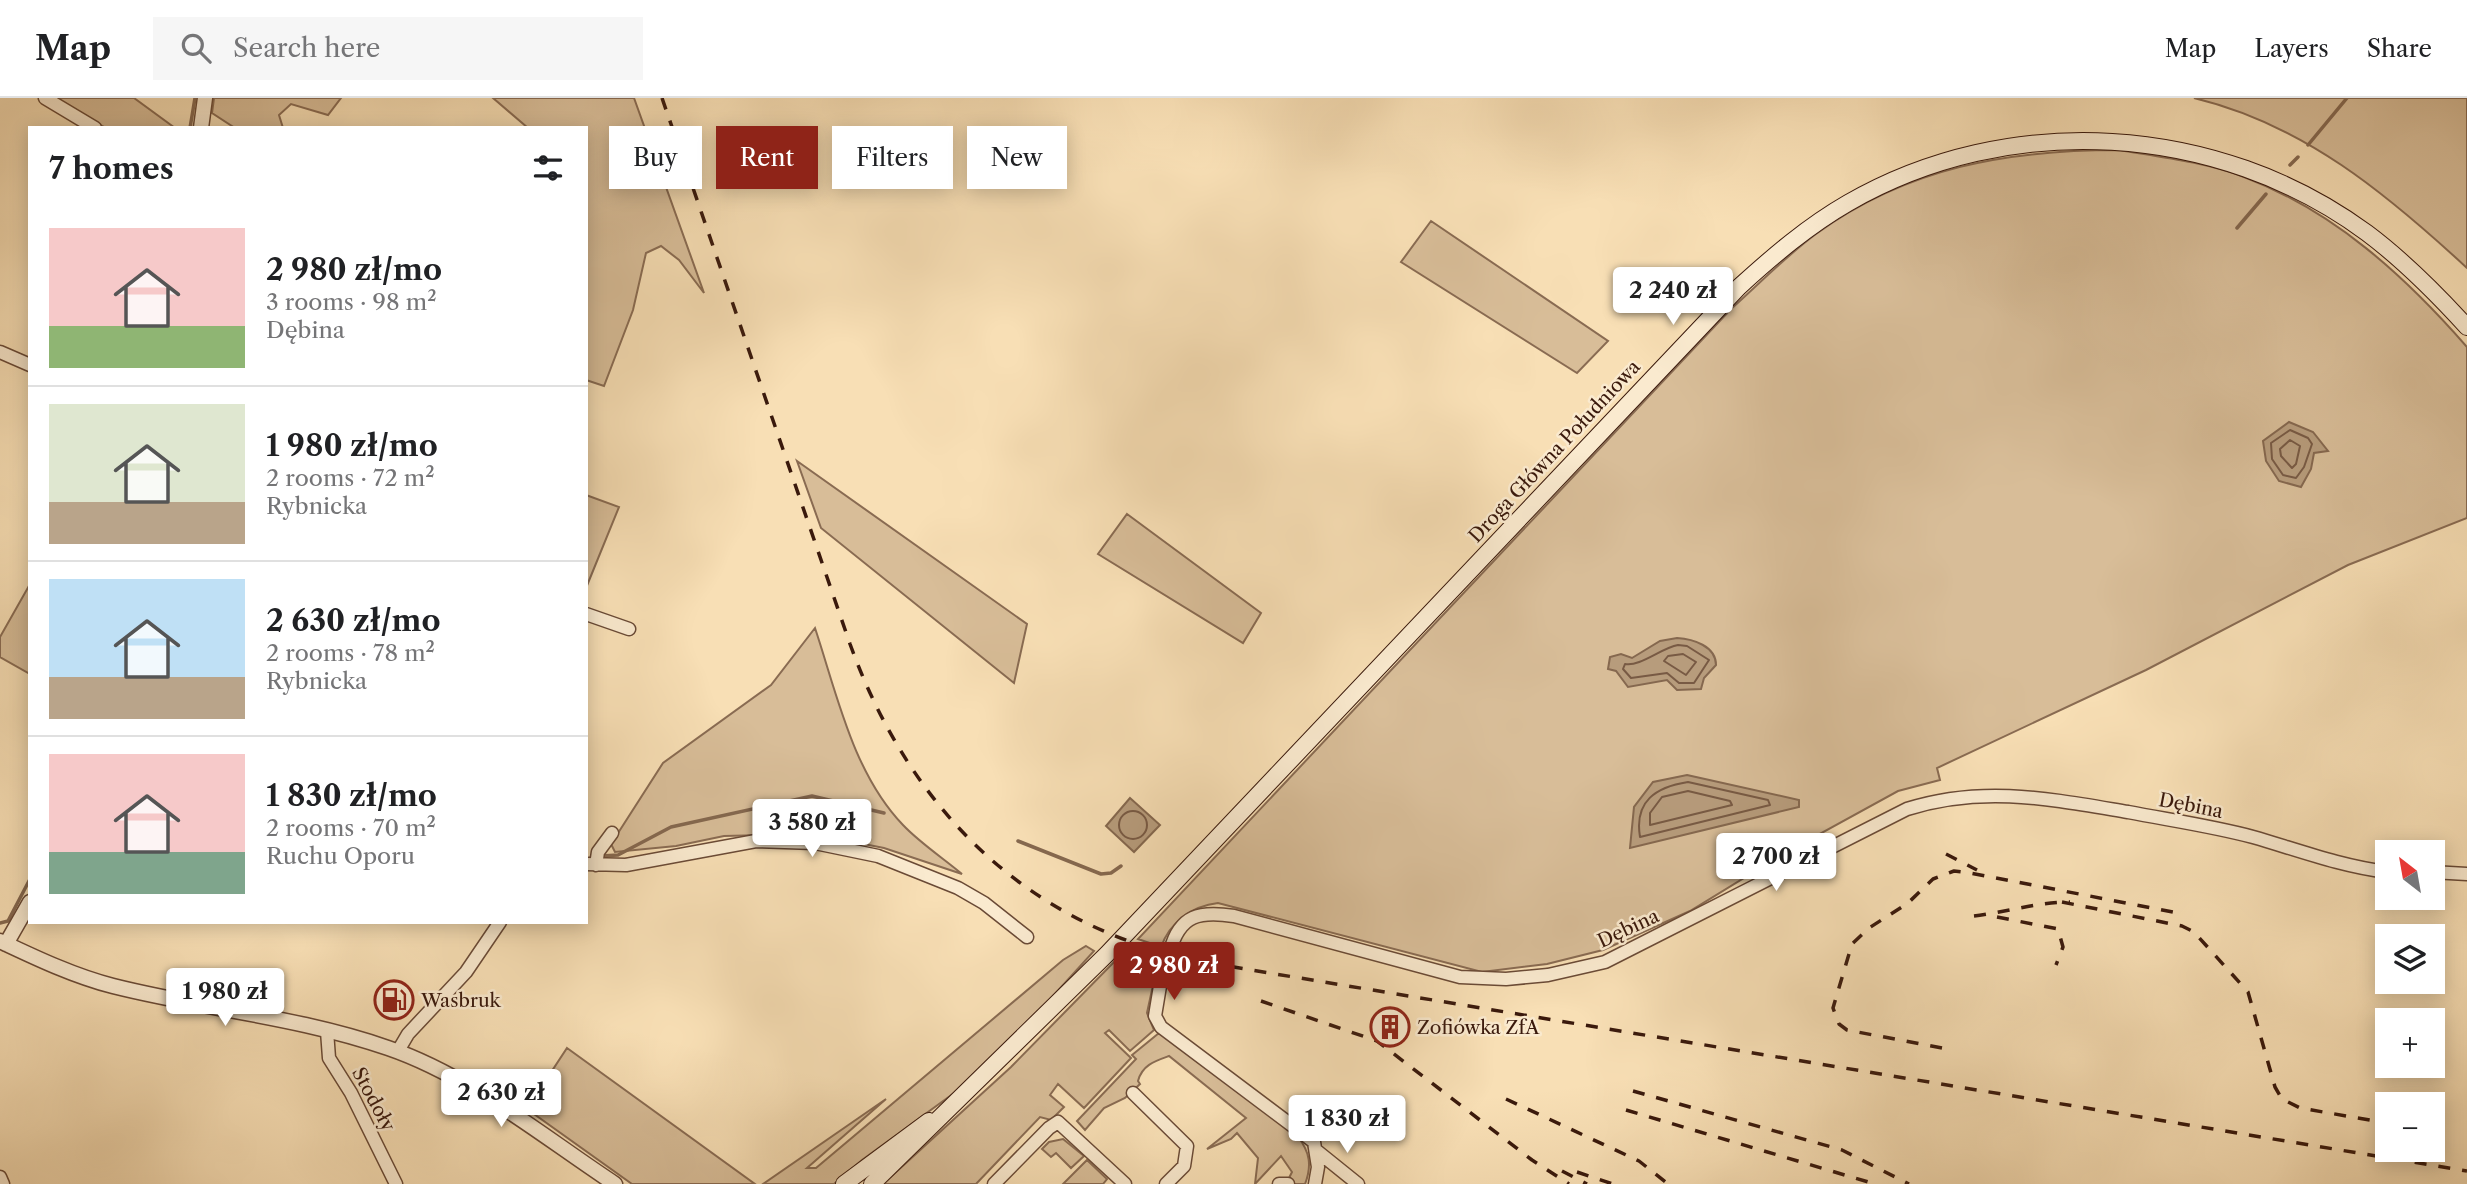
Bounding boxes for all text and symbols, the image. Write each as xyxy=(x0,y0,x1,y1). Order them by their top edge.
search box xyxy=(153,17,643,80)
text: Map xyxy=(35,28,111,69)
icon: search xyxy=(177,29,215,67)
text: Search here xyxy=(233,32,380,64)
text: Map xyxy=(2165,34,2216,63)
text: Layers xyxy=(2254,34,2329,63)
text: Share xyxy=(2367,34,2432,63)
chip: Buy xyxy=(609,126,702,189)
chip: Rent xyxy=(716,126,818,189)
chip: Filters xyxy=(832,126,953,189)
chip: New xyxy=(967,126,1067,189)
icon: filters xyxy=(529,149,567,187)
text: 7 homes xyxy=(49,150,174,187)
text: 2 980 zł/mo xyxy=(266,251,442,288)
icon: home xyxy=(105,256,189,340)
pin: 2 240 zł xyxy=(1601,268,1745,327)
text: 2 240 zł xyxy=(1629,276,1717,304)
text: 3 rooms · 98 m² xyxy=(266,288,437,316)
text: Dębina xyxy=(266,316,345,344)
street label: Droga Główna Południowa xyxy=(1464,355,1645,547)
text: 1 980 zł/mo xyxy=(266,427,438,464)
icon: home xyxy=(105,432,189,516)
text: 2 rooms · 72 m² xyxy=(266,464,435,492)
text: Rybnicka xyxy=(266,492,367,520)
text: 2 630 zł/mo xyxy=(266,602,441,639)
icon: home xyxy=(105,607,189,691)
text: 2 rooms · 78 m² xyxy=(266,639,435,667)
text: Rybnicka xyxy=(266,667,367,695)
text: 1 830 zł/mo xyxy=(266,777,437,814)
icon: home xyxy=(105,782,189,866)
street label: Dębina xyxy=(2157,788,2225,823)
pin: 3 580 zł xyxy=(740,800,884,859)
text: 3 580 zł xyxy=(768,808,856,836)
text: 2 rooms · 70 m² xyxy=(266,814,436,842)
pin: 2 700 zł xyxy=(1704,834,1848,893)
north arrow xyxy=(2375,840,2445,910)
map controls xyxy=(2375,840,2445,1162)
text: Ruchu Oporu xyxy=(266,842,415,870)
text: 2 700 zł xyxy=(1732,842,1820,870)
street label: Dębina xyxy=(1594,904,1663,953)
button: layers xyxy=(2375,924,2445,994)
pin: 2 980 zł xyxy=(1102,942,1246,1002)
text: 2 980 zł xyxy=(1130,951,1218,979)
pin: 1 980 zł xyxy=(153,968,297,1028)
text: 1 980 zł xyxy=(182,977,268,1005)
fuel station icon: Wasbruk xyxy=(373,979,415,1021)
place label: Wasbruk xyxy=(420,989,502,1012)
building icon: Zofiówka ZfA xyxy=(1369,1006,1411,1048)
button: + xyxy=(2375,1008,2445,1078)
place label: Zofiówka ZfA xyxy=(1417,1016,1540,1039)
street label: Stodoły xyxy=(347,1063,400,1136)
pin: 2 630 zł xyxy=(429,1070,573,1129)
text: 2 630 zł xyxy=(457,1078,545,1106)
button: − xyxy=(2375,1092,2445,1162)
pin: 1 830 zł xyxy=(1275,1096,1419,1155)
text: 1 830 zł xyxy=(1305,1104,1389,1132)

